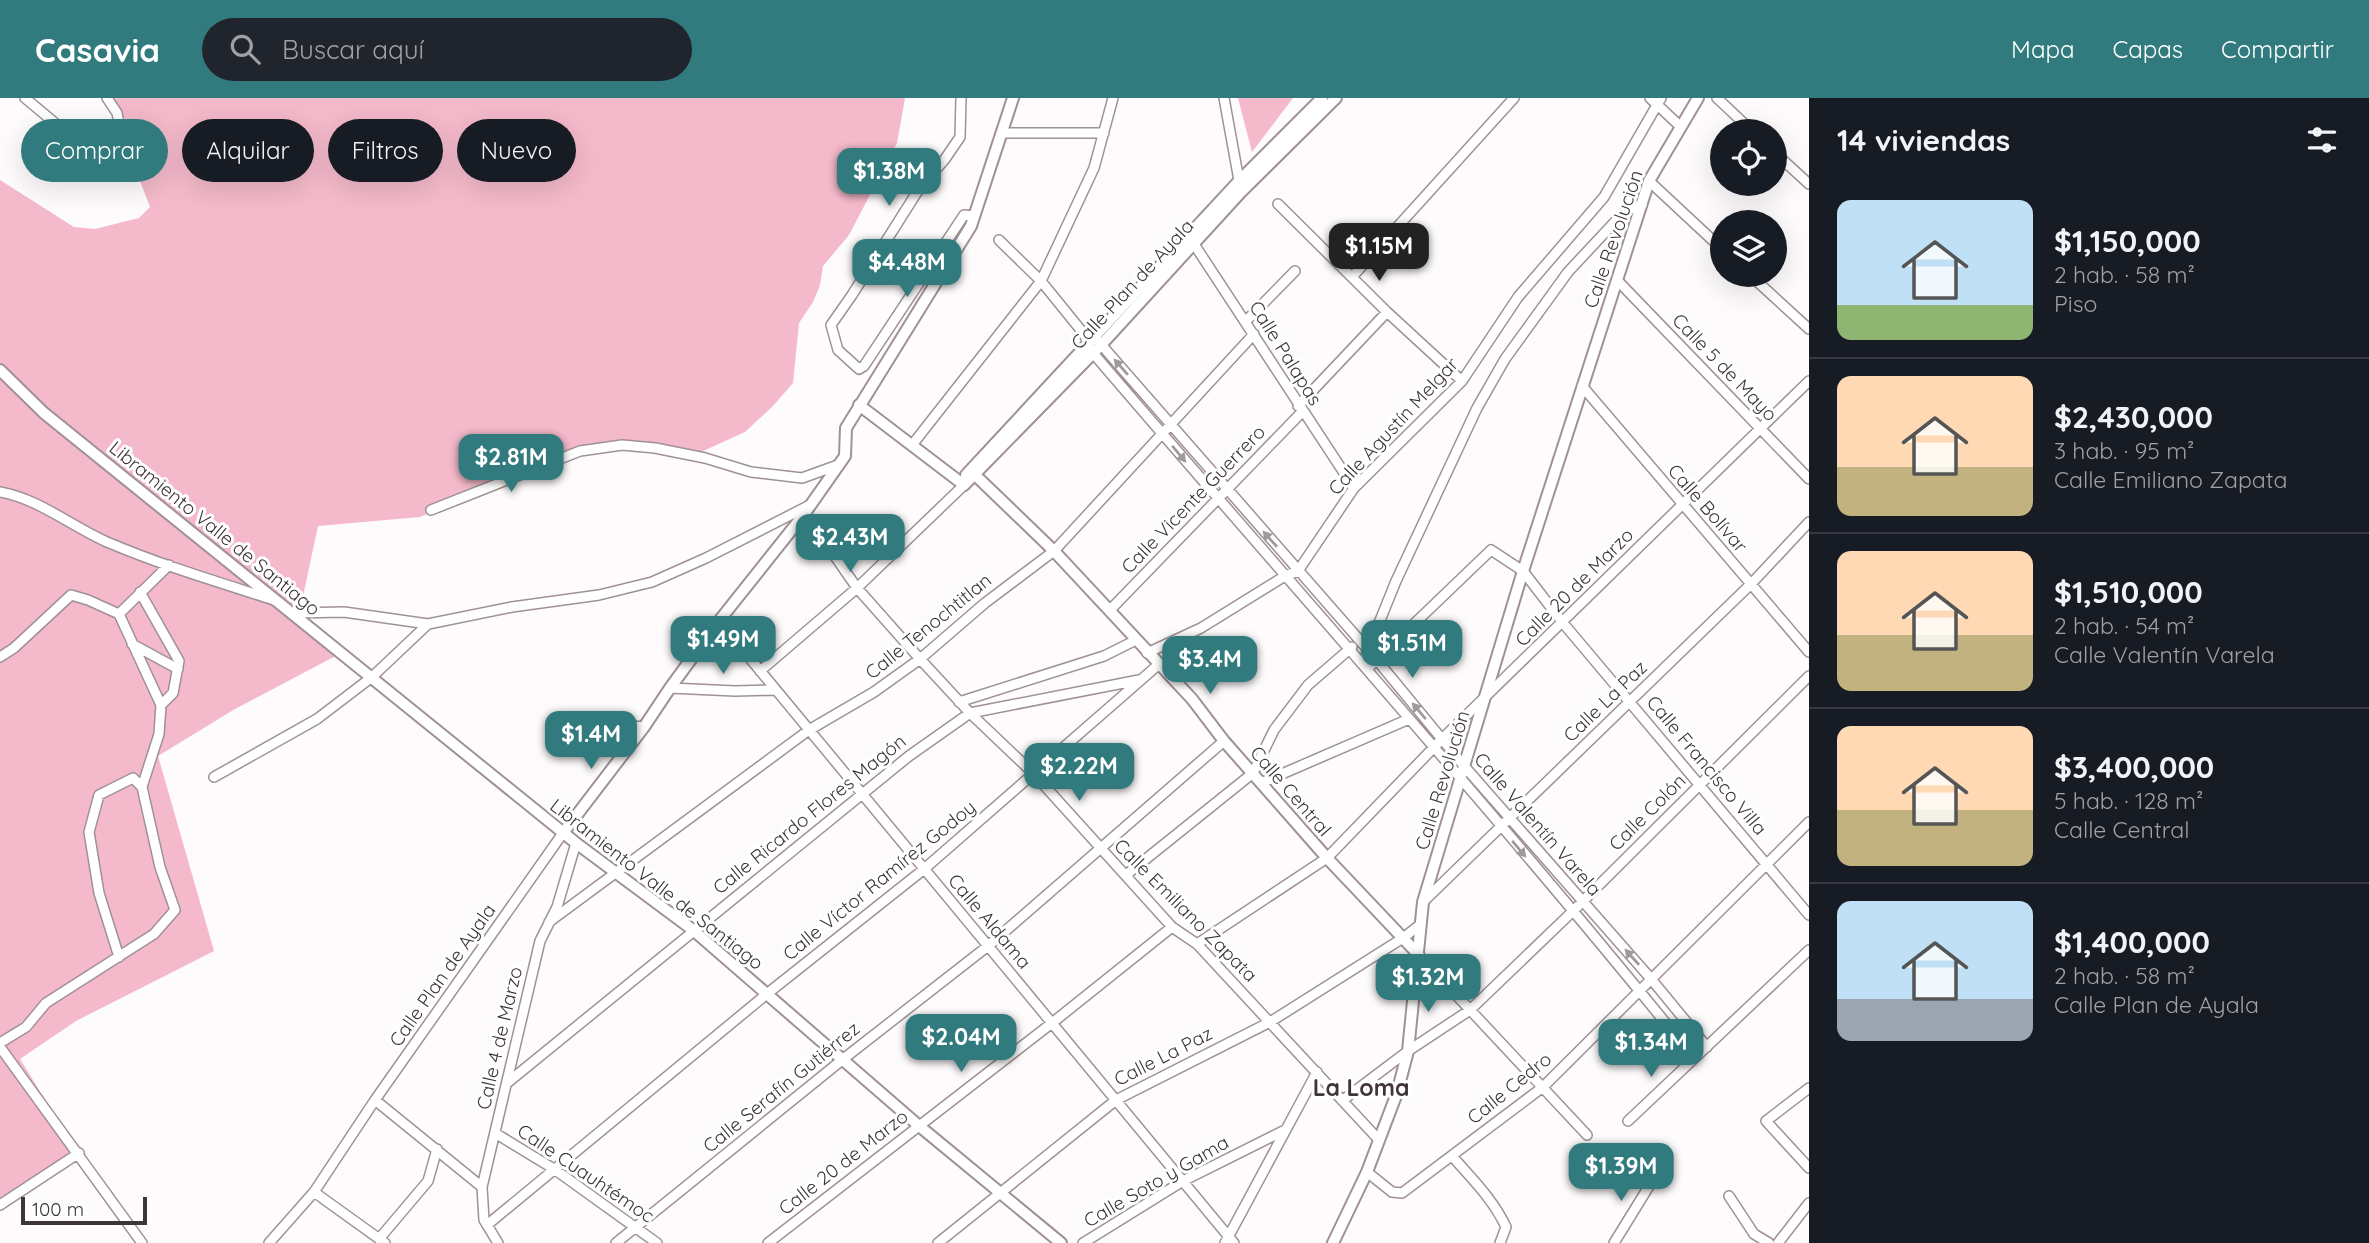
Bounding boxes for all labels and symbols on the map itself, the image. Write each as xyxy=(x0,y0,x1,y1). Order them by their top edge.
pin: $1.38M xyxy=(832,148,946,208)
street label: Calle Revolución xyxy=(1578,167,1648,311)
street label: Calle Plan de Ayala xyxy=(1066,214,1198,354)
pin: $1.15M xyxy=(1322,223,1436,283)
pin: $4.48M xyxy=(850,240,964,299)
street label: Calle Palapas xyxy=(1244,296,1328,410)
street label: Calle 5 de Mayo xyxy=(1667,308,1783,426)
street label: Calle Agustín Melgar xyxy=(1323,351,1464,500)
one-way arrow xyxy=(1114,358,1129,375)
street label: Calle Vicente Guerrero xyxy=(1116,420,1270,578)
pin: $2.81M xyxy=(454,434,568,494)
street label: Libramiento Valle de Santiago xyxy=(105,435,325,621)
one-way arrow xyxy=(1171,445,1186,462)
street label: Calle Bolívar xyxy=(1663,459,1753,558)
pin: $2.43M xyxy=(793,514,907,574)
street label: Calle 20 de Marzo xyxy=(1510,523,1638,651)
one-way arrow xyxy=(1262,530,1278,548)
street label: Calle Tenochtitlan xyxy=(860,568,996,684)
pin: $1.49M xyxy=(666,616,780,676)
pin: $1.51M xyxy=(1355,620,1469,680)
pin: $3.4M xyxy=(1161,636,1259,696)
street label: Calle La Paz xyxy=(1558,655,1652,747)
street label: Calle Francisco Villa xyxy=(1642,690,1772,840)
one-way arrow xyxy=(1411,702,1426,720)
street label: Calle Revolución xyxy=(1409,707,1475,853)
pin: $1.4M xyxy=(542,712,640,771)
street label: Calle Ricardo Flores Magón xyxy=(708,729,910,899)
street label: Calle Central xyxy=(1245,741,1337,841)
pin: $2.22M xyxy=(1022,744,1136,803)
street label: Calle Valentín Varela xyxy=(1469,747,1607,901)
street label: Calle Colón xyxy=(1603,768,1691,856)
street label: Libramiento Valle de Santiago xyxy=(545,793,769,975)
street label: Calle Víctor Ramírez Godoy xyxy=(778,795,980,965)
street label: Calle Emiliano Zapata xyxy=(1109,833,1263,987)
one-way arrow xyxy=(1512,840,1527,858)
street label: Calle Aldama xyxy=(943,869,1037,973)
street label: Calle Plan de Ayala xyxy=(384,899,500,1051)
one-way arrow xyxy=(1624,949,1640,966)
pin: $1.32M xyxy=(1371,954,1485,1014)
street label: Calle 4 de Marzo xyxy=(471,964,527,1112)
pin: $2.04M xyxy=(904,1014,1018,1074)
street label: Calle Serafín Gutiérrez xyxy=(698,1016,864,1158)
pin: $1.34M xyxy=(1594,1020,1708,1079)
street label: Calle La Paz xyxy=(1110,1021,1216,1091)
street label: Calle Cedro xyxy=(1462,1047,1556,1129)
district label: La Loma xyxy=(1313,1073,1409,1102)
street label: Calle 20 de Marzo xyxy=(773,1104,913,1220)
street label: Calle Cuauhtémoc xyxy=(513,1118,659,1228)
street label: Calle Soto y Gama xyxy=(1079,1130,1233,1232)
pin: $1.39M xyxy=(1564,1144,1678,1203)
scale bar xyxy=(21,1194,147,1226)

